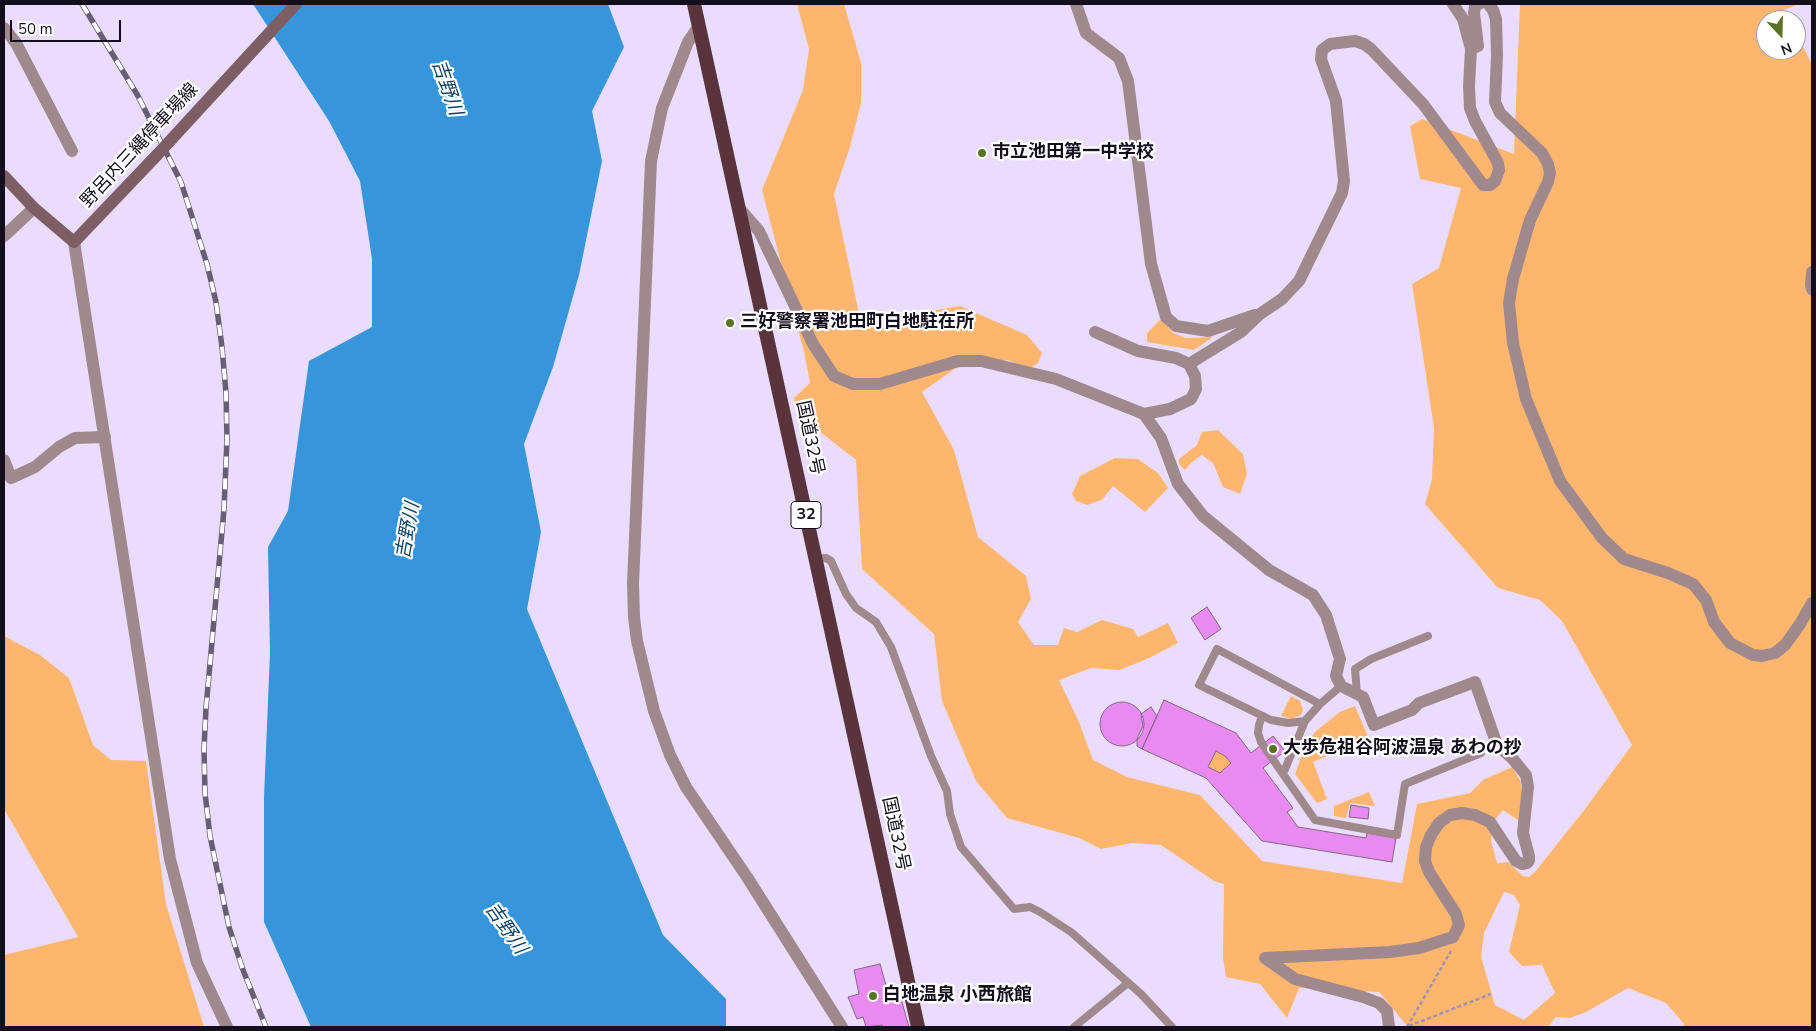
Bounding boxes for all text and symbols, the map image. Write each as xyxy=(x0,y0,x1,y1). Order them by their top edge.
scale bar xyxy=(12,10,124,42)
north arrow xyxy=(1756,10,1806,60)
text: 50 m xyxy=(18,19,53,39)
text: N xyxy=(1778,38,1795,59)
water label: 吉野川 xyxy=(426,57,466,119)
street label: 野呂内三縄停車場線 xyxy=(77,79,203,213)
place label: 市立池田第一中学校 xyxy=(992,142,1154,164)
marker: 市立池田第一中学校 xyxy=(976,147,988,159)
place label: 三好警察署池田町白地駐在所 xyxy=(740,312,974,334)
marker: 三好警察署池田町白地駐在所 xyxy=(724,317,736,329)
street label: 国道32号 xyxy=(791,399,827,477)
water label: 吉野川 xyxy=(393,501,425,561)
road number: 32 xyxy=(791,502,821,528)
place label: 大歩危祖谷阿波温泉 あわの抄 xyxy=(1283,738,1522,760)
marker: 大歩危祖谷阿波温泉 あわの抄 xyxy=(1267,743,1279,755)
street label: 国道32号 xyxy=(877,795,913,873)
water label: 吉野川 xyxy=(479,899,531,959)
place label: 白地温泉 小西旅館 xyxy=(883,985,1032,1007)
marker: 白地温泉 小西旅館 xyxy=(867,990,879,1002)

